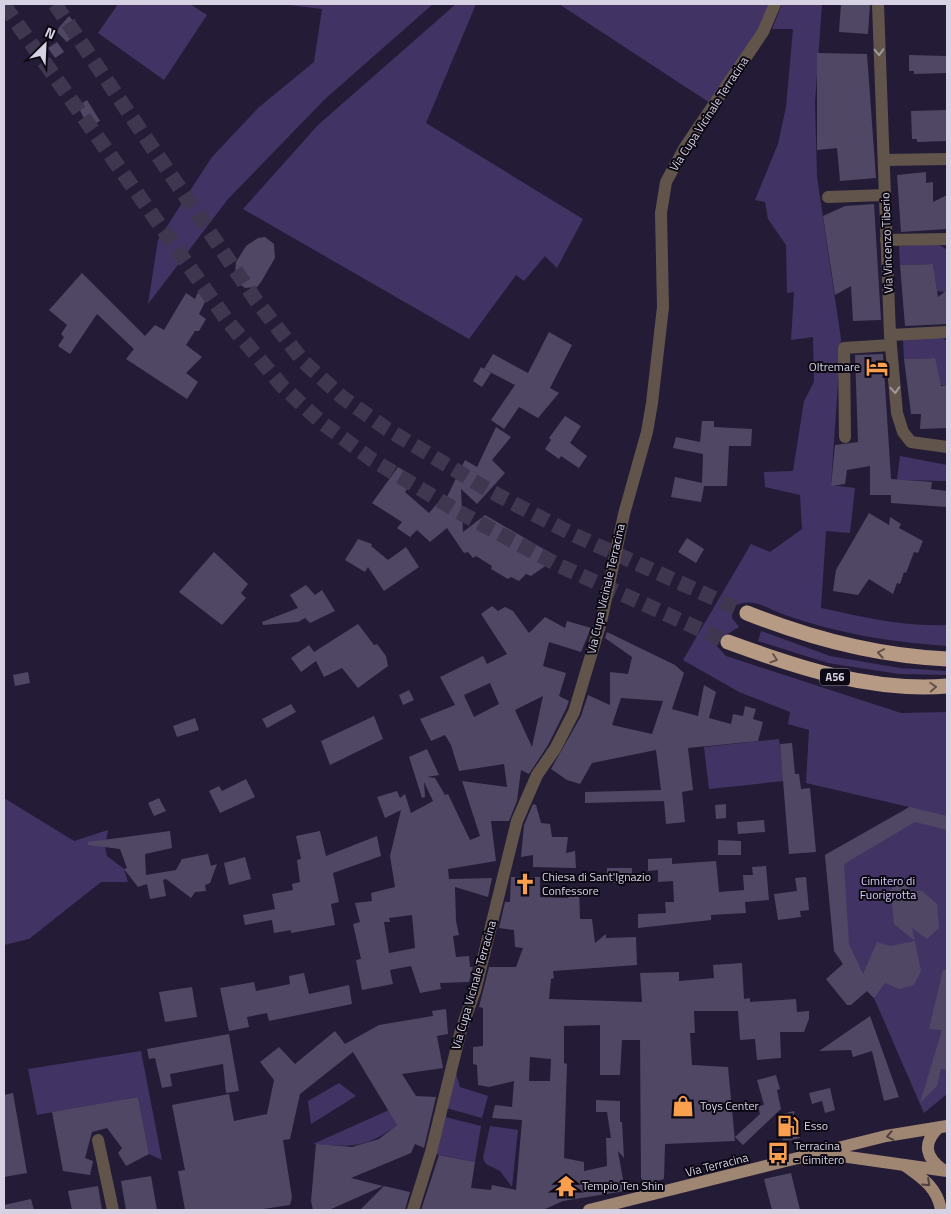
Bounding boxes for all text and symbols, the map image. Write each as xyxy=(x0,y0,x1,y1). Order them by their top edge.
north arrow xyxy=(20,20,70,70)
text: N xyxy=(42,21,59,44)
one-way arrow xyxy=(874,49,885,57)
street label: Via Cupa Vicinale Terracina xyxy=(664,53,753,175)
street label: Via Vincenzo Tiberio xyxy=(875,192,898,294)
hotel icon: Oltremare xyxy=(864,354,890,380)
place label: Oltremare xyxy=(809,357,860,376)
one-way arrow xyxy=(890,386,901,394)
street label: Via Cupa Vicinale Terracina xyxy=(581,522,630,656)
one-way arrow xyxy=(877,648,886,659)
one-way arrow xyxy=(769,653,778,663)
road number: A56 xyxy=(820,669,850,686)
one-way arrow xyxy=(929,682,937,693)
place label: Chiesa di Sant'Ignazio Confessore xyxy=(542,867,651,900)
church icon: Chiesa di Sant'Ignazio Confessore xyxy=(512,871,538,897)
park label: Cimitero di Fuorigrotta xyxy=(860,871,916,904)
street label: Via Cupa Vicinale Terracina xyxy=(446,918,501,1052)
shop icon: Toys Center xyxy=(670,1093,696,1119)
place label: Toys Center xyxy=(700,1096,759,1115)
fuel station icon: Esso xyxy=(775,1113,801,1139)
place label: Esso xyxy=(804,1116,828,1135)
one-way arrow xyxy=(885,1130,894,1140)
place label: Terracina - Cimitero xyxy=(794,1136,844,1169)
bus stop icon: Terracina - Cimitero xyxy=(765,1140,791,1166)
street label: Via Terracina xyxy=(683,1148,750,1181)
temple icon: Tempio Ten Shin xyxy=(553,1173,579,1199)
place label: Tempio Ten Shin xyxy=(582,1176,664,1195)
one-way arrow xyxy=(921,1177,930,1186)

